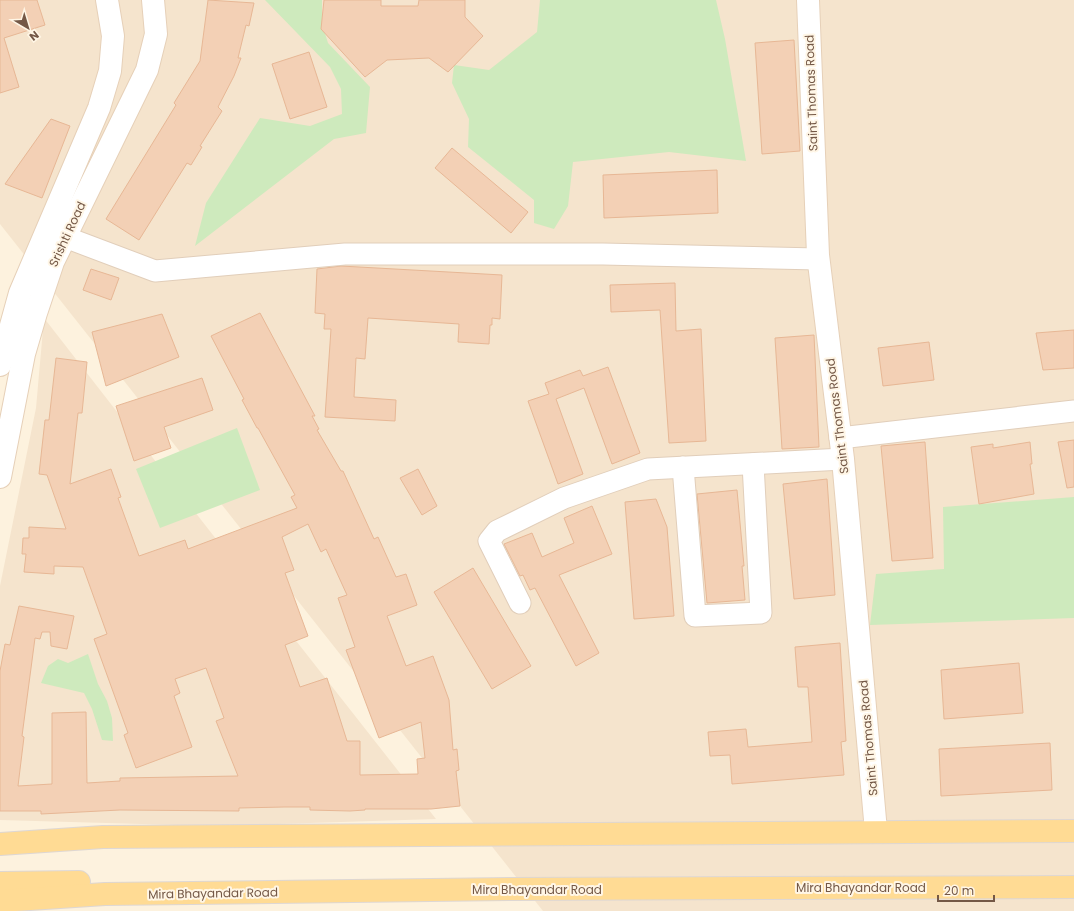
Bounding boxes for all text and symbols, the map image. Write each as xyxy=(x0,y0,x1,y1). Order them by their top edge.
north arrow xyxy=(8,8,48,48)
text: N xyxy=(26,27,42,45)
street label: Saint Thomas Road xyxy=(800,35,822,151)
street label: Srishti Road xyxy=(44,199,90,269)
street label: Saint Thomas Road xyxy=(821,357,853,475)
street label: Saint Thomas Road xyxy=(854,679,882,797)
scale bar xyxy=(938,877,994,903)
street label: Mira Bhayandar Road xyxy=(796,879,926,896)
street label: Mira Bhayandar Road xyxy=(472,881,602,898)
text: 20 m xyxy=(944,882,974,899)
street label: Mira Bhayandar Road xyxy=(148,883,278,903)

